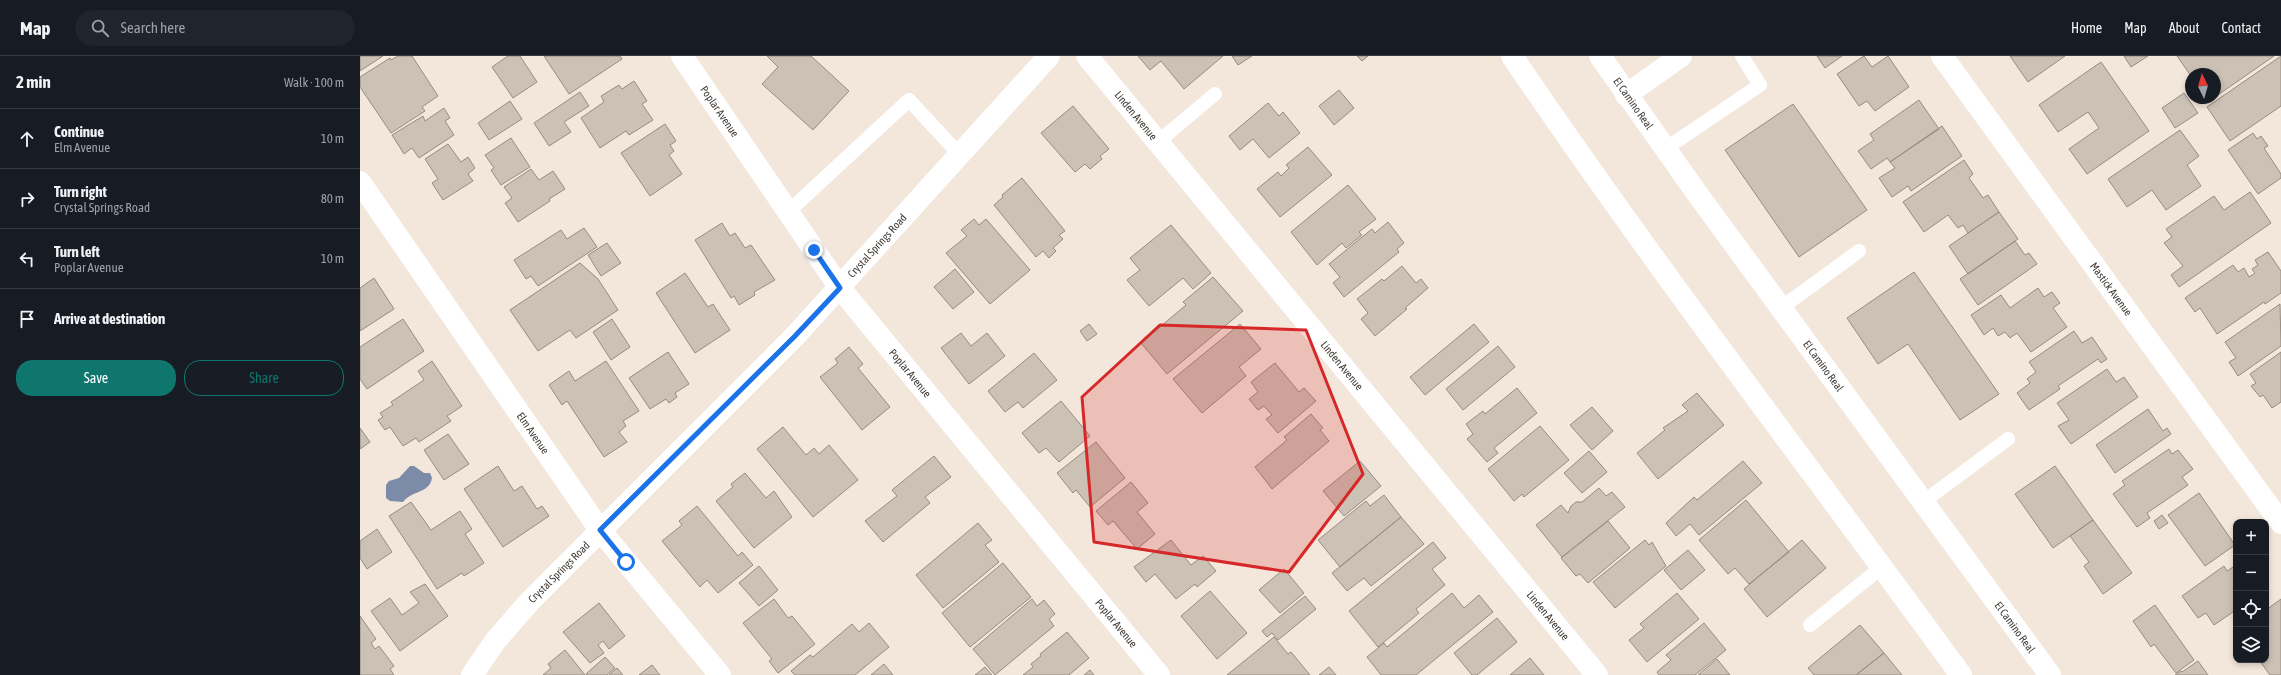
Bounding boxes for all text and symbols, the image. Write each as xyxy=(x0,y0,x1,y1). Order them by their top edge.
search box xyxy=(75,10,355,46)
text: Map xyxy=(20,17,51,39)
icon: search xyxy=(89,17,111,39)
text: Search here xyxy=(121,19,185,36)
text: Home xyxy=(2071,20,2102,36)
text: Map xyxy=(2124,20,2147,36)
text: About xyxy=(2169,20,2200,36)
text: Contact xyxy=(2222,20,2261,36)
north arrow xyxy=(2185,68,2221,104)
text: 2 min xyxy=(16,72,51,92)
text: Walk · 100 m xyxy=(284,75,344,90)
street label: El Camino Real xyxy=(1611,75,1656,132)
street label: Poplar Avenue xyxy=(698,84,741,139)
street label: Linden Avenue xyxy=(1112,89,1160,142)
text: Continue xyxy=(54,123,104,140)
icon: ahead xyxy=(16,128,38,150)
text: 10 m xyxy=(321,131,344,146)
text: Elm Avenue xyxy=(54,140,110,155)
text: Turn right xyxy=(54,183,107,200)
icon: right xyxy=(16,188,38,210)
text: 80 m xyxy=(321,191,344,206)
text: Crystal Springs Road xyxy=(54,200,150,215)
street label: Crystal Springs Road xyxy=(845,211,909,280)
route end xyxy=(805,241,823,259)
text: Turn left xyxy=(54,243,100,260)
icon: left xyxy=(16,248,38,270)
text: 10 m xyxy=(321,251,344,266)
text: Poplar Avenue xyxy=(54,260,124,275)
street label: Mastick Avenue xyxy=(2088,260,2135,318)
icon: arrive xyxy=(16,308,38,330)
text: Arrive at destination xyxy=(54,310,165,327)
street label: El Camino Real xyxy=(1801,338,1846,394)
street label: Linden Avenue xyxy=(1318,339,1366,392)
street label: Poplar Avenue xyxy=(887,347,934,400)
button: Save xyxy=(16,360,176,396)
button: Share xyxy=(184,360,344,396)
street label: Elm Avenue xyxy=(515,410,552,456)
map controls xyxy=(2233,519,2269,663)
button: + xyxy=(2233,519,2269,555)
street label: Crystal Springs Road xyxy=(526,539,592,605)
route start xyxy=(617,553,635,571)
button: − xyxy=(2233,555,2269,591)
street label: Linden Avenue xyxy=(1524,589,1572,642)
button: locate xyxy=(2233,591,2269,627)
street label: Poplar Avenue xyxy=(1093,597,1140,650)
street label: El Camino Real xyxy=(1992,599,2038,655)
button: layers xyxy=(2233,627,2269,663)

